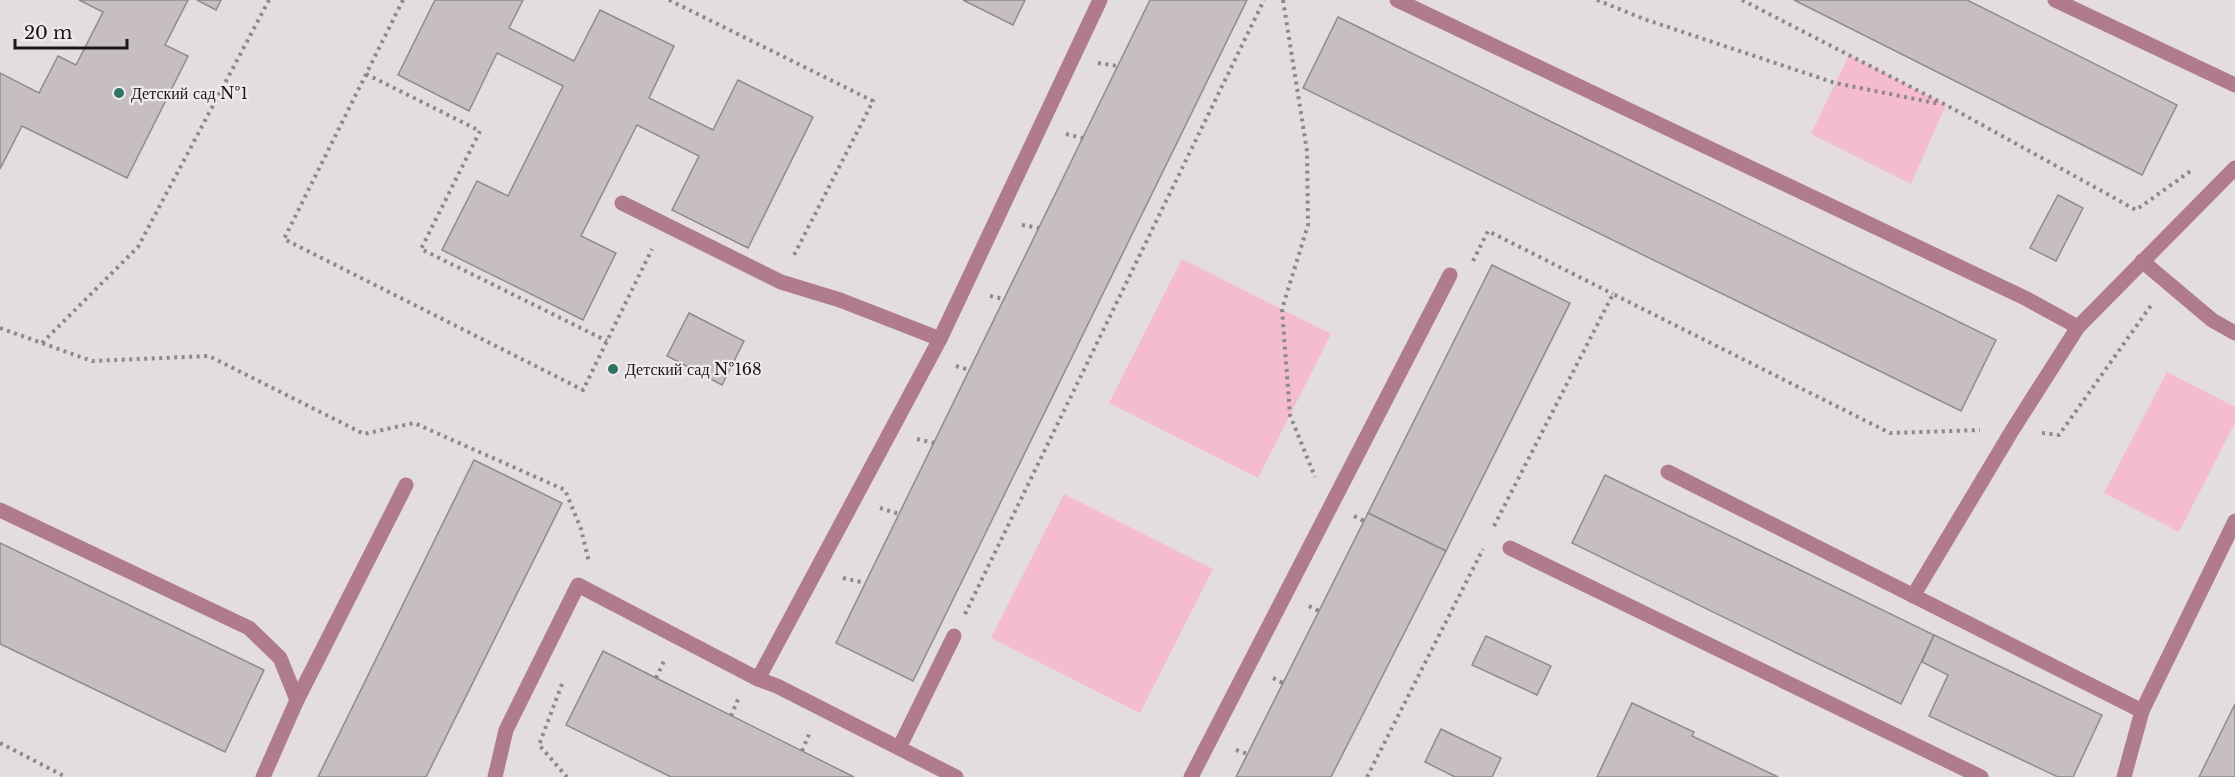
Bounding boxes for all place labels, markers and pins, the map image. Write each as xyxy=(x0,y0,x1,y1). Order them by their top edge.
place label: Детский сад №1 xyxy=(131,83,248,103)
marker: Детский сад №1 xyxy=(112,86,126,100)
place label: Детский сад №168 xyxy=(625,359,762,379)
marker: Детский сад №168 xyxy=(606,362,620,376)

